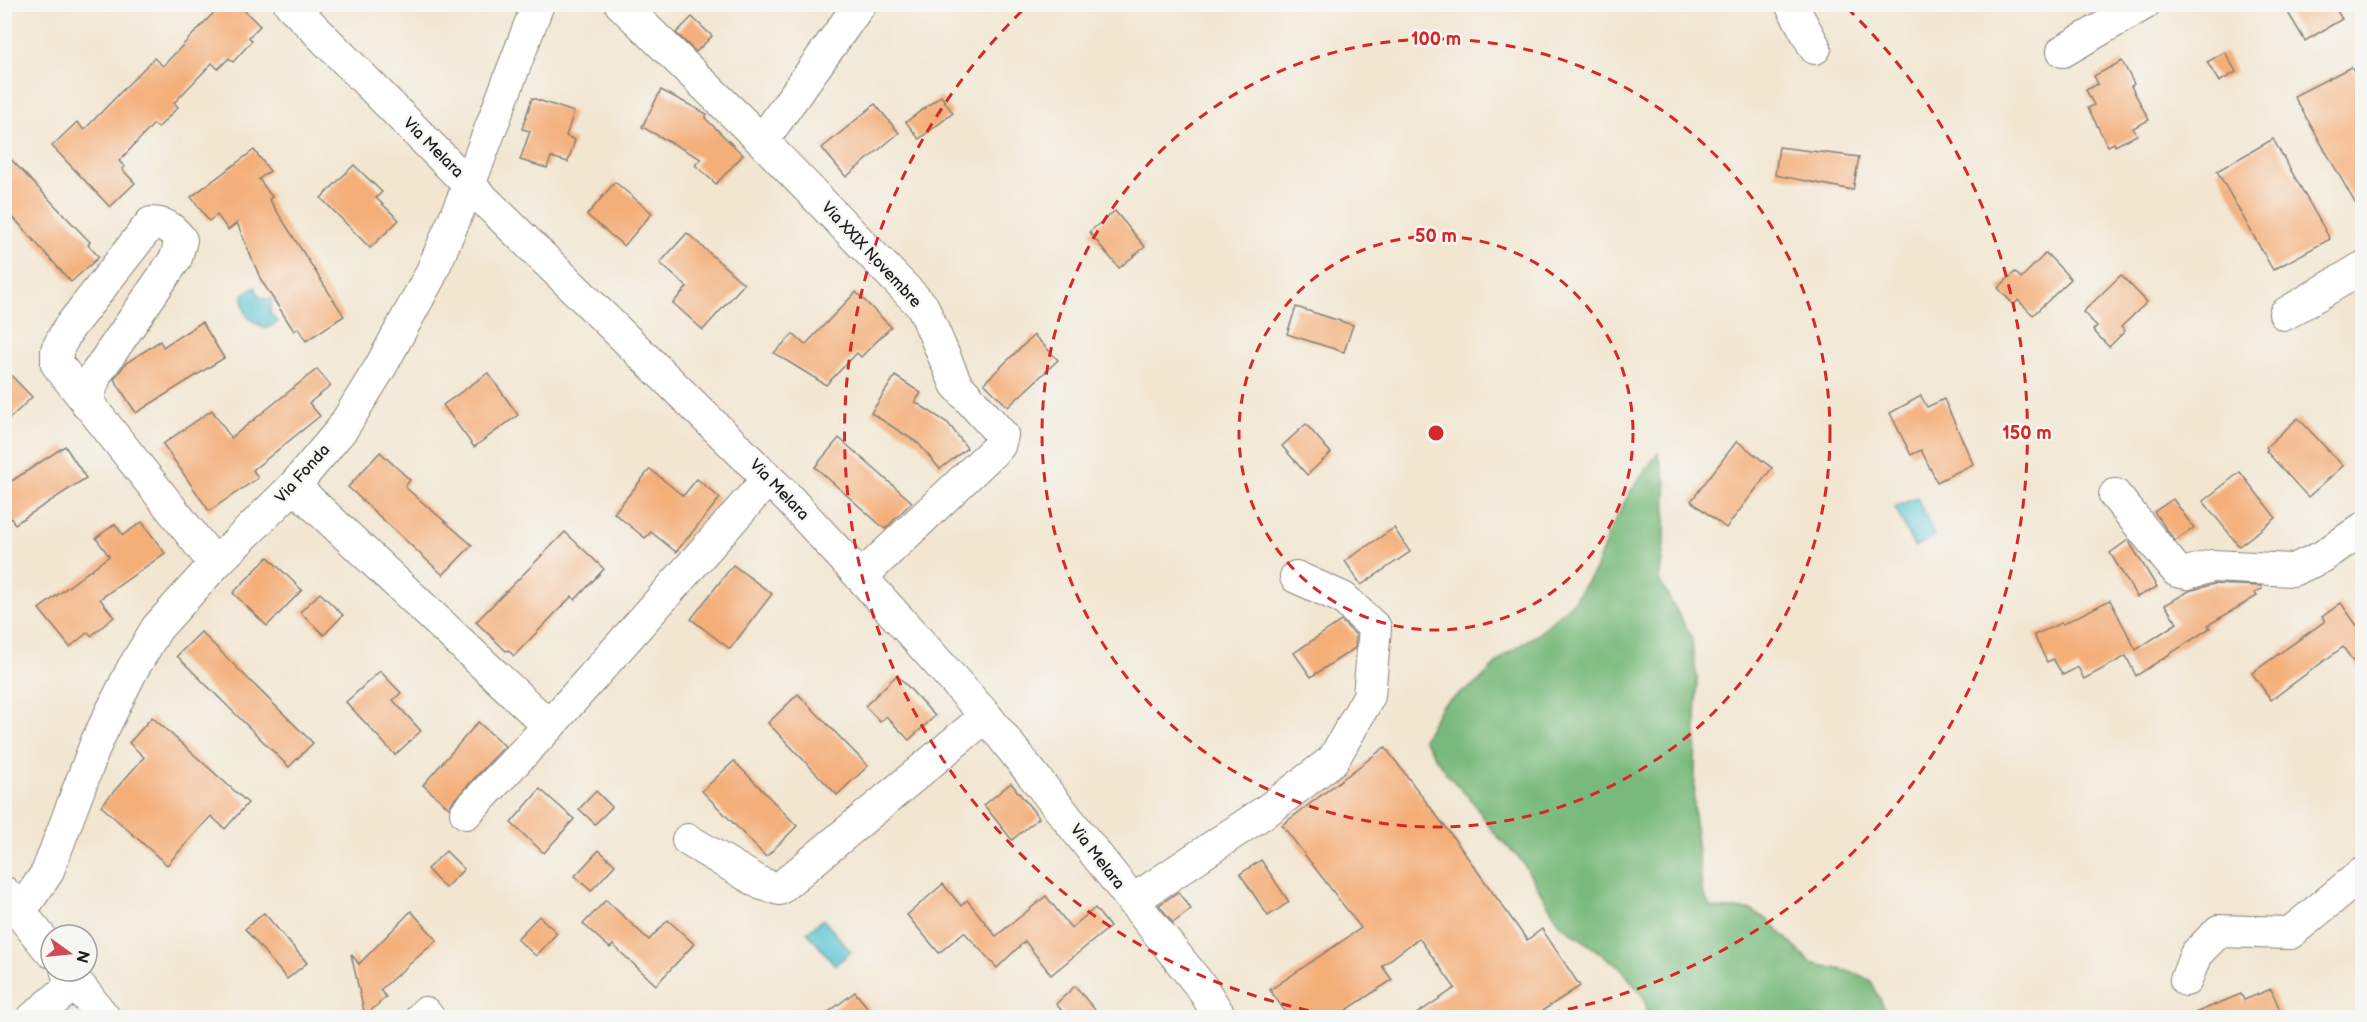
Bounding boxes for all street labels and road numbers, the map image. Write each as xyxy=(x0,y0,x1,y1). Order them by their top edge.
street label: Via Melara xyxy=(399,114,467,182)
street label: Via XXIX Novembre xyxy=(817,198,925,312)
street label: Via Fonda xyxy=(272,441,334,507)
street label: Via Melara xyxy=(745,456,813,524)
street label: Via Melara xyxy=(1066,821,1128,893)

